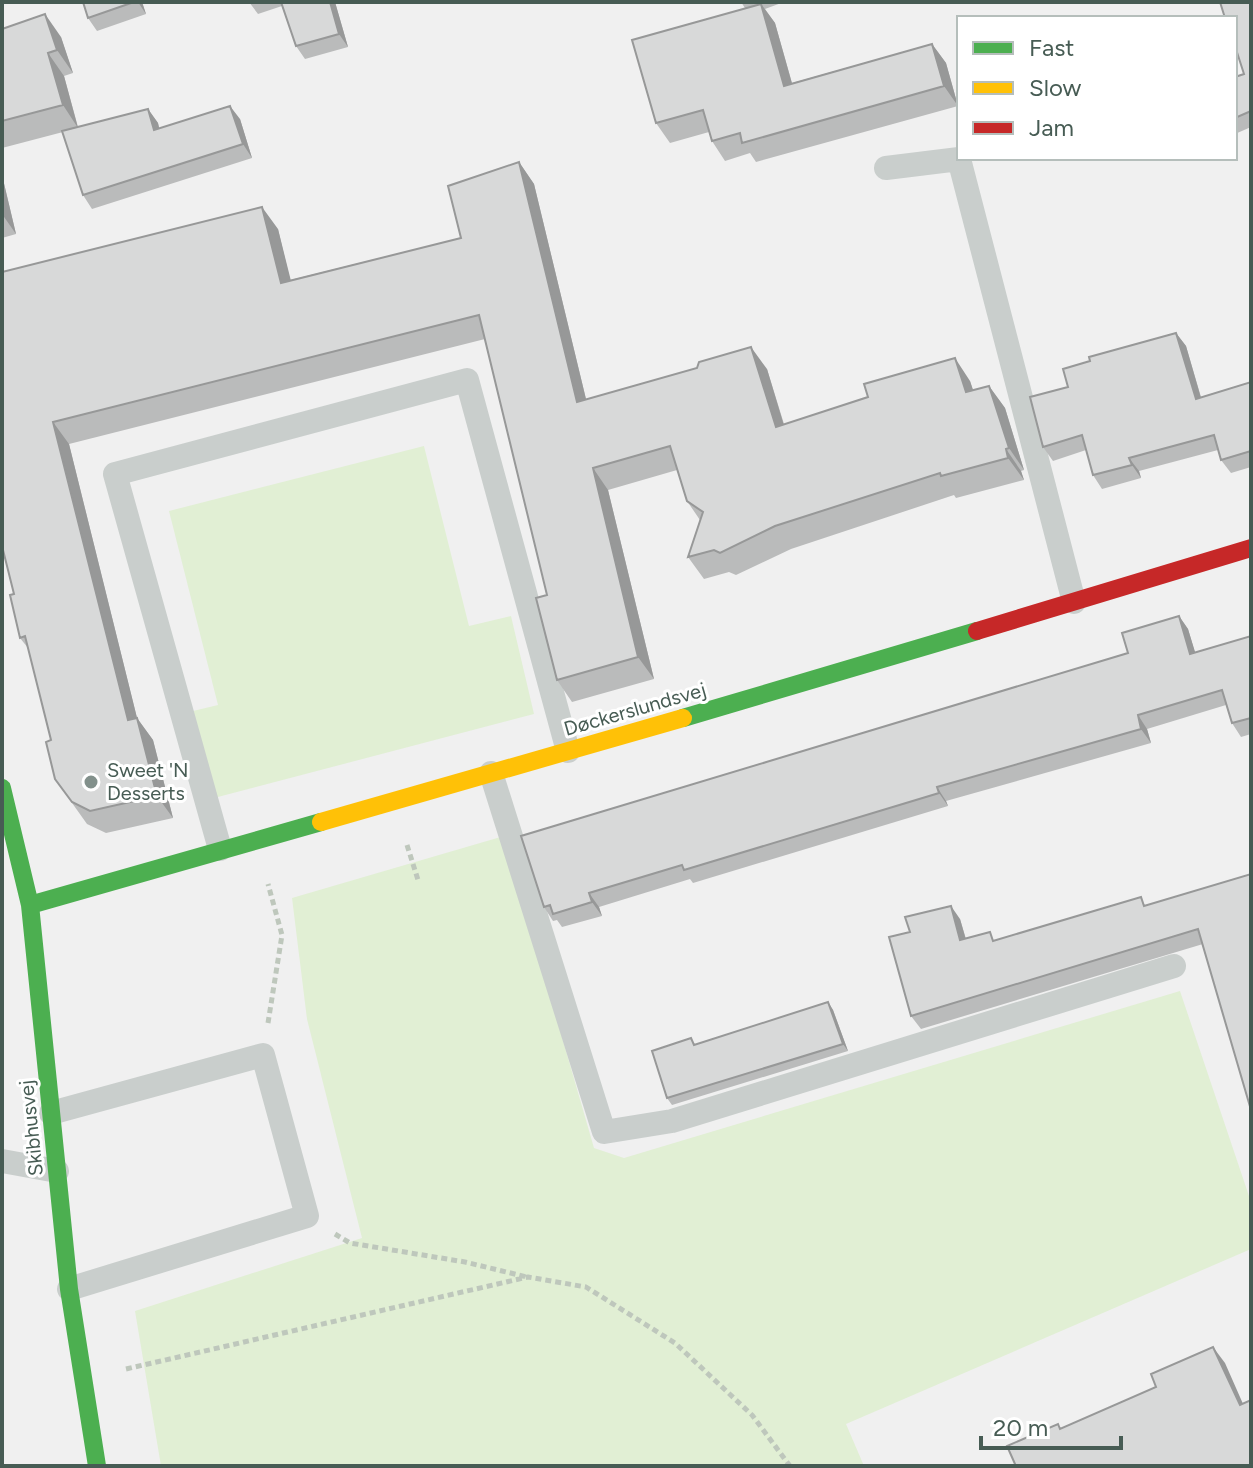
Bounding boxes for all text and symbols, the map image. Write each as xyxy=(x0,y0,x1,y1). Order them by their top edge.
legend xyxy=(957,16,1237,160)
text: Fast xyxy=(1029,33,1074,62)
text: Slow xyxy=(1029,73,1082,102)
text: Jam xyxy=(1029,113,1074,142)
street label: Døckerslundsvej xyxy=(561,677,709,741)
place label: Sweet 'N Desserts xyxy=(107,758,189,805)
marker: Sweet 'N Desserts xyxy=(82,773,100,791)
street label: Skibhusvej xyxy=(14,1079,48,1177)
scale bar xyxy=(981,1400,1121,1450)
text: 20 m xyxy=(993,1413,1048,1442)

